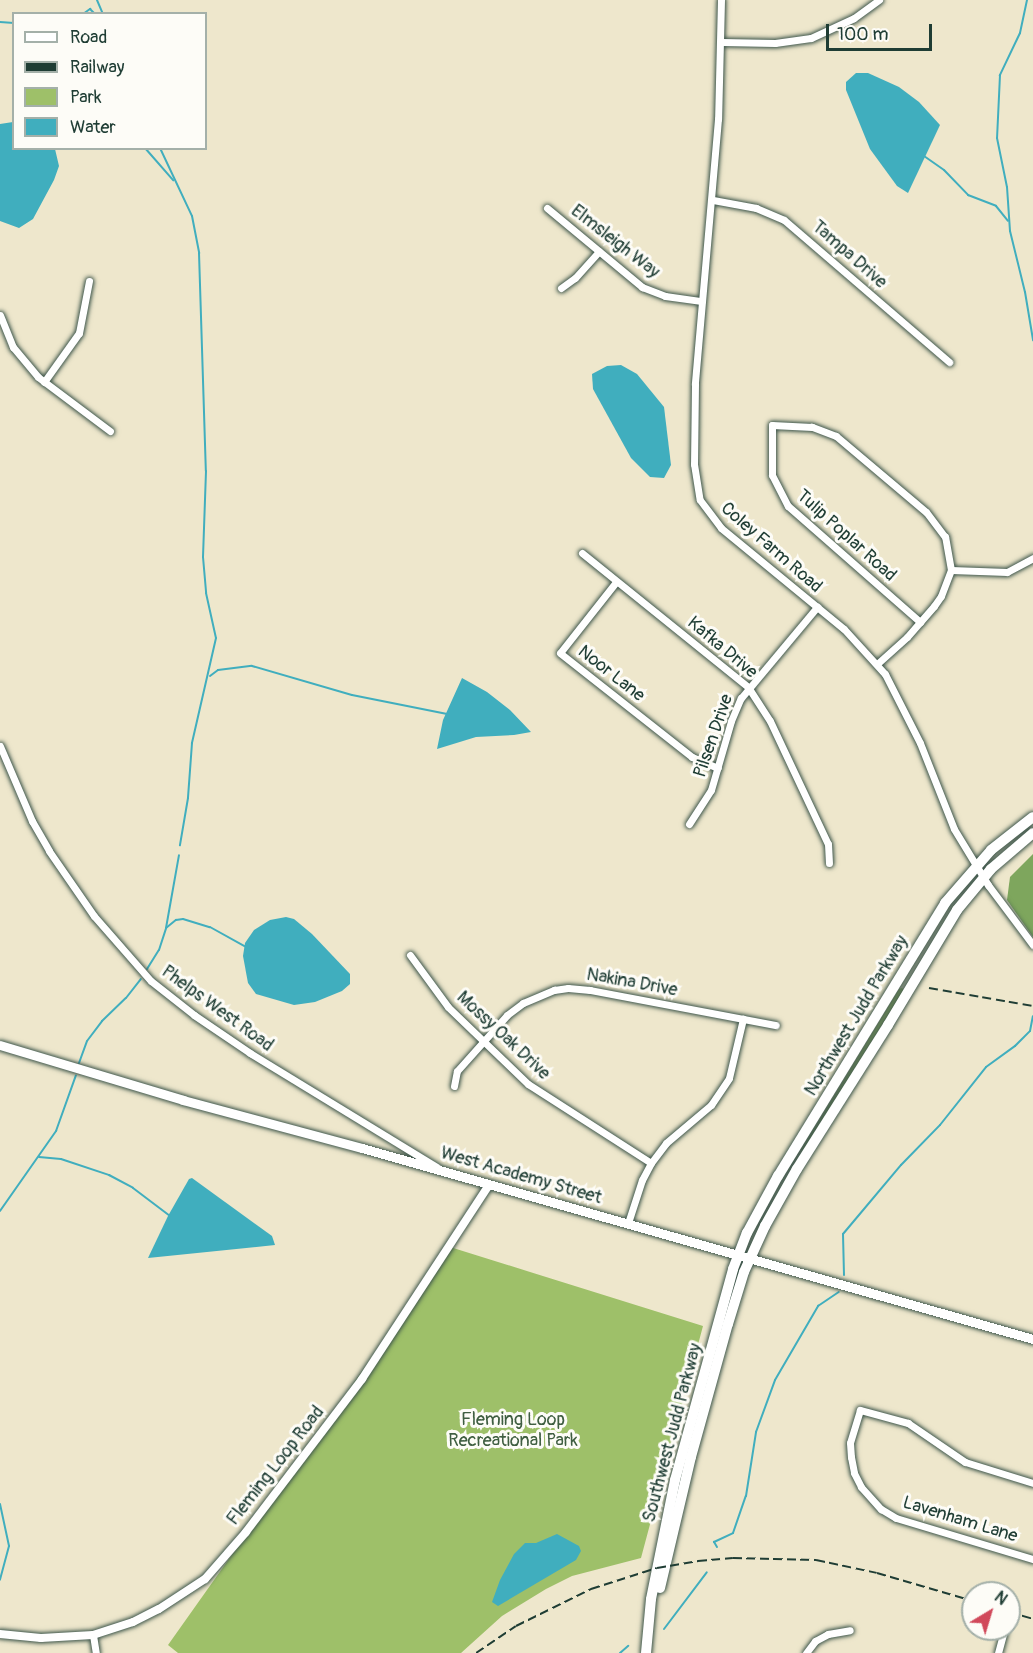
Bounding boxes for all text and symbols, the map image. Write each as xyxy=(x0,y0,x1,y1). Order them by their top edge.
legend xyxy=(12,12,207,150)
scale bar xyxy=(829,12,936,50)
text: 100 m xyxy=(837,23,889,46)
text: Road xyxy=(70,26,107,49)
text: Railway xyxy=(70,56,125,79)
text: Park xyxy=(70,86,102,109)
text: Water xyxy=(70,116,116,139)
street label: Elmsleigh Way xyxy=(566,201,664,283)
street label: Tampa Drive xyxy=(807,217,891,293)
street label: Tulip Poplar Road xyxy=(792,486,900,586)
street label: Coley Farm Road xyxy=(716,498,826,598)
street label: Kafka Drive xyxy=(683,612,761,684)
street label: Noor Lane xyxy=(573,641,649,707)
street label: Pilsen Drive xyxy=(690,692,738,780)
street label: Northwest Judd Parkway xyxy=(801,932,913,1100)
street label: Phelps West Road xyxy=(157,961,277,1057)
street label: Nakina Drive xyxy=(585,964,679,1002)
street label: Mossy Oak Drive xyxy=(452,987,554,1085)
street label: West Academy Street xyxy=(438,1143,604,1209)
street label: Southwest Judd Parkway xyxy=(639,1341,707,1525)
street label: Fleming Loop Road xyxy=(223,1402,329,1530)
park label: Fleming Loop Recreational Park xyxy=(448,1410,578,1452)
street label: Lavenham Lane xyxy=(900,1492,1020,1548)
north arrow xyxy=(961,1581,1021,1641)
text: N xyxy=(990,1587,1011,1610)

